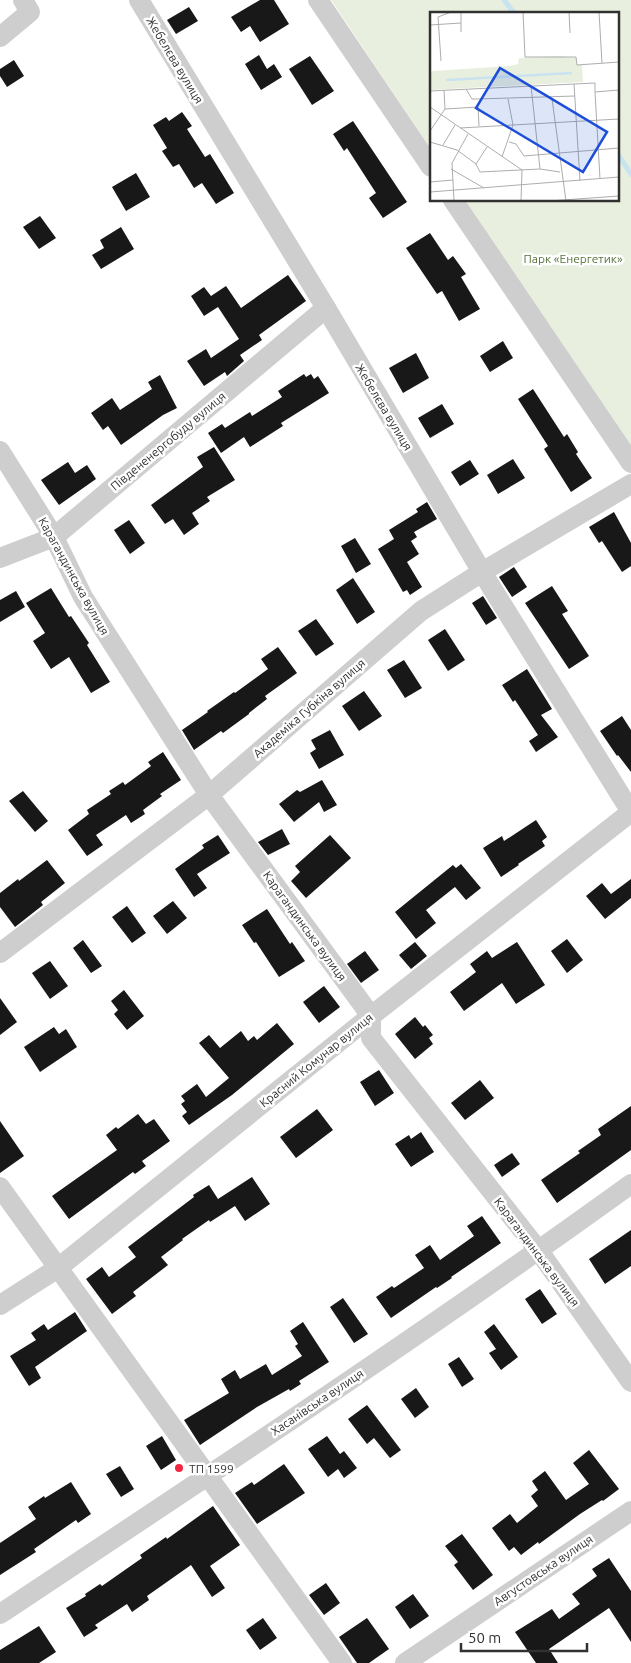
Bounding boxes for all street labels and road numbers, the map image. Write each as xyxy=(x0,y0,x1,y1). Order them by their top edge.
street label: Жебелєва вулиця xyxy=(144,14,206,106)
street label: Жебелєва вулиця xyxy=(353,361,415,453)
street label: Південенергобуду вулиця xyxy=(108,389,228,493)
street label: Карагандинська вулиця xyxy=(36,515,112,637)
street label: Академіка Губкіна вулиця xyxy=(251,656,367,760)
street label: Карагандинська вулиця xyxy=(261,869,349,983)
street label: Красний Комунар вулиця xyxy=(257,1010,375,1110)
street label: Карагандинська вулиця xyxy=(492,1195,582,1309)
street label: Хасанівська вулиця xyxy=(268,1366,366,1438)
street label: Августовська вулиця xyxy=(491,1532,595,1608)

